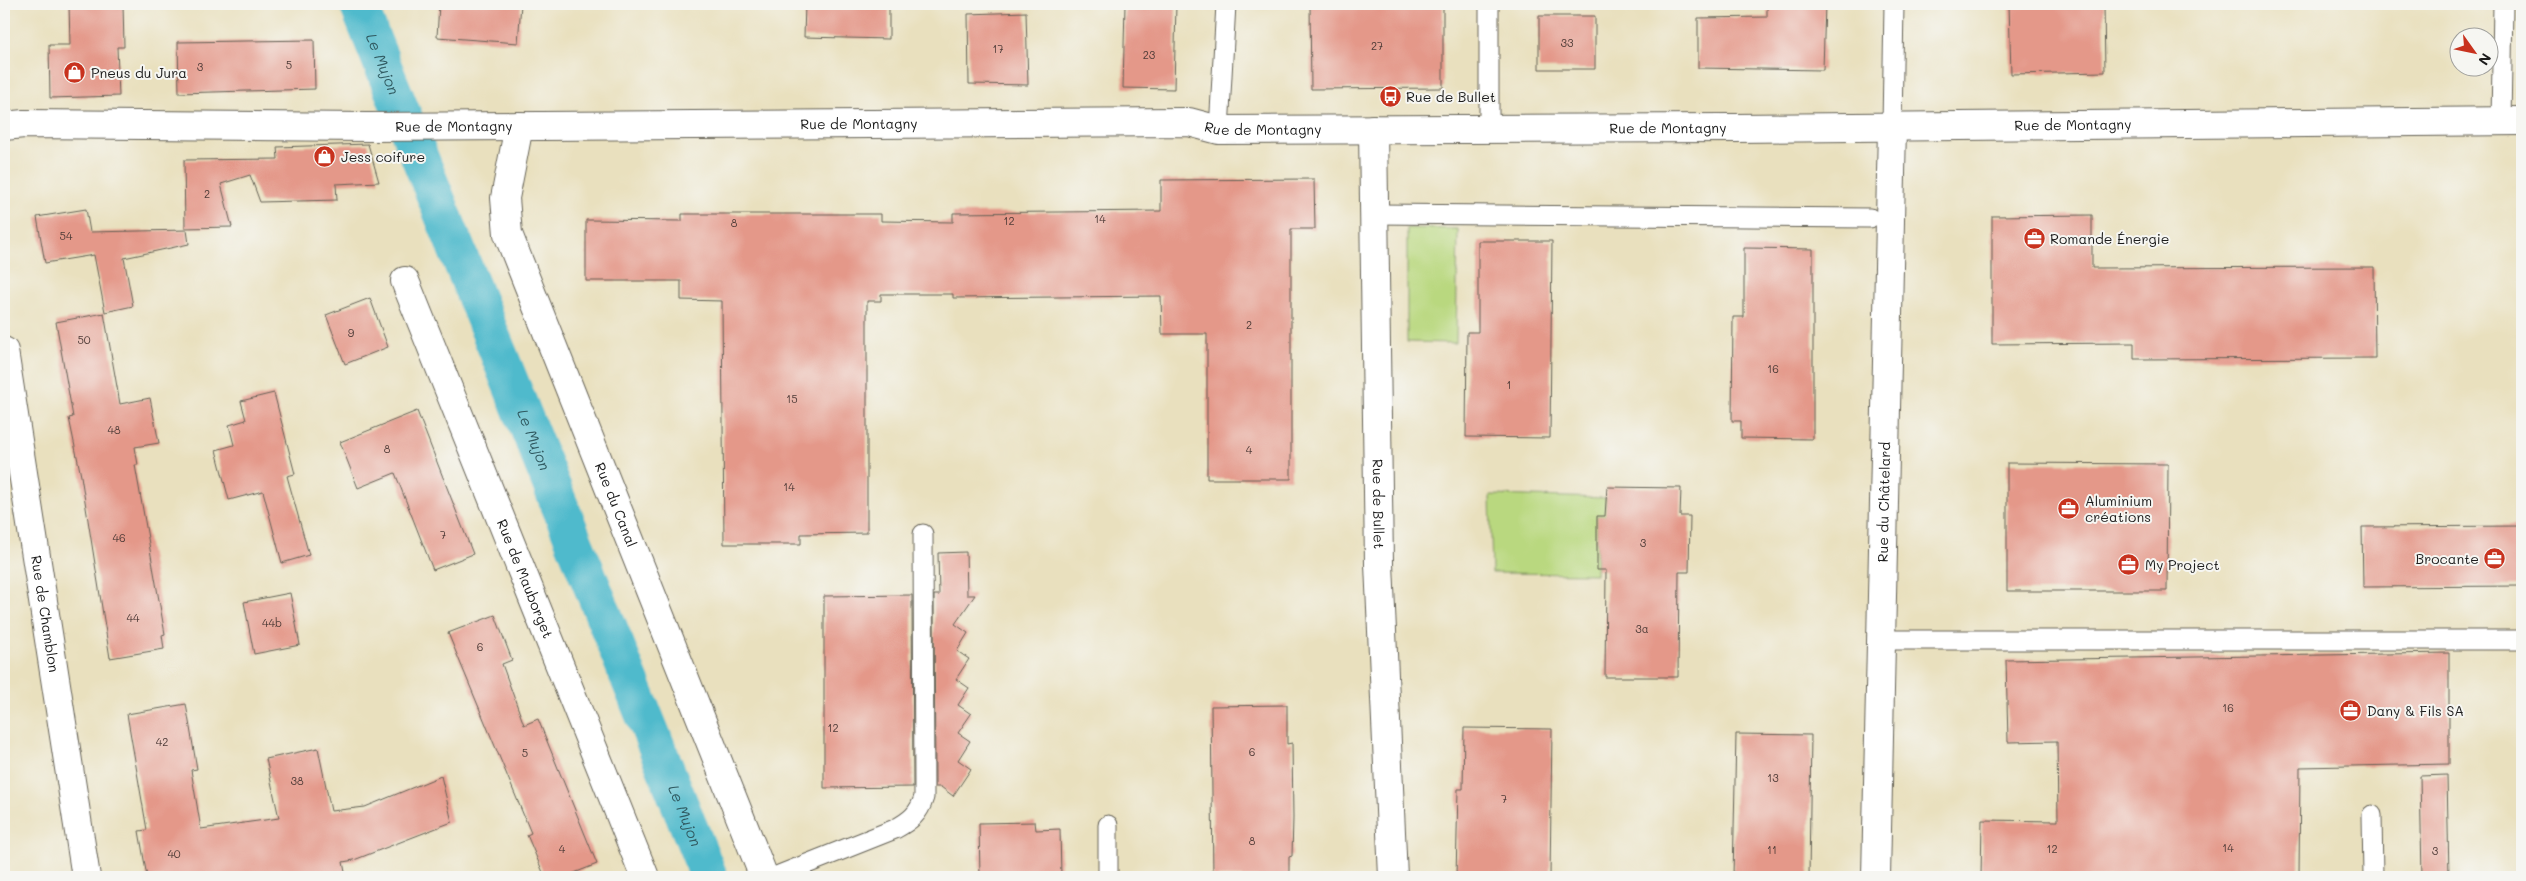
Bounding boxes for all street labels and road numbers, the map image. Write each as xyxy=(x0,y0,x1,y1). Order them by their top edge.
street label: Rue de Montagny xyxy=(800,114,918,133)
street label: Rue de Montagny xyxy=(2014,114,2131,135)
street label: Rue de Montagny xyxy=(395,116,513,136)
street label: Rue de Montagny xyxy=(1202,117,1321,139)
street label: Rue de Montagny xyxy=(1609,118,1726,137)
street label: Rue du Châtelard xyxy=(1873,442,1894,563)
street label: Rue de Bullet xyxy=(1369,459,1389,549)
street label: Rue du Canal xyxy=(591,460,642,550)
street label: Rue de Mauborget xyxy=(493,516,558,641)
street label: Rue de Chamblon xyxy=(27,554,64,674)

